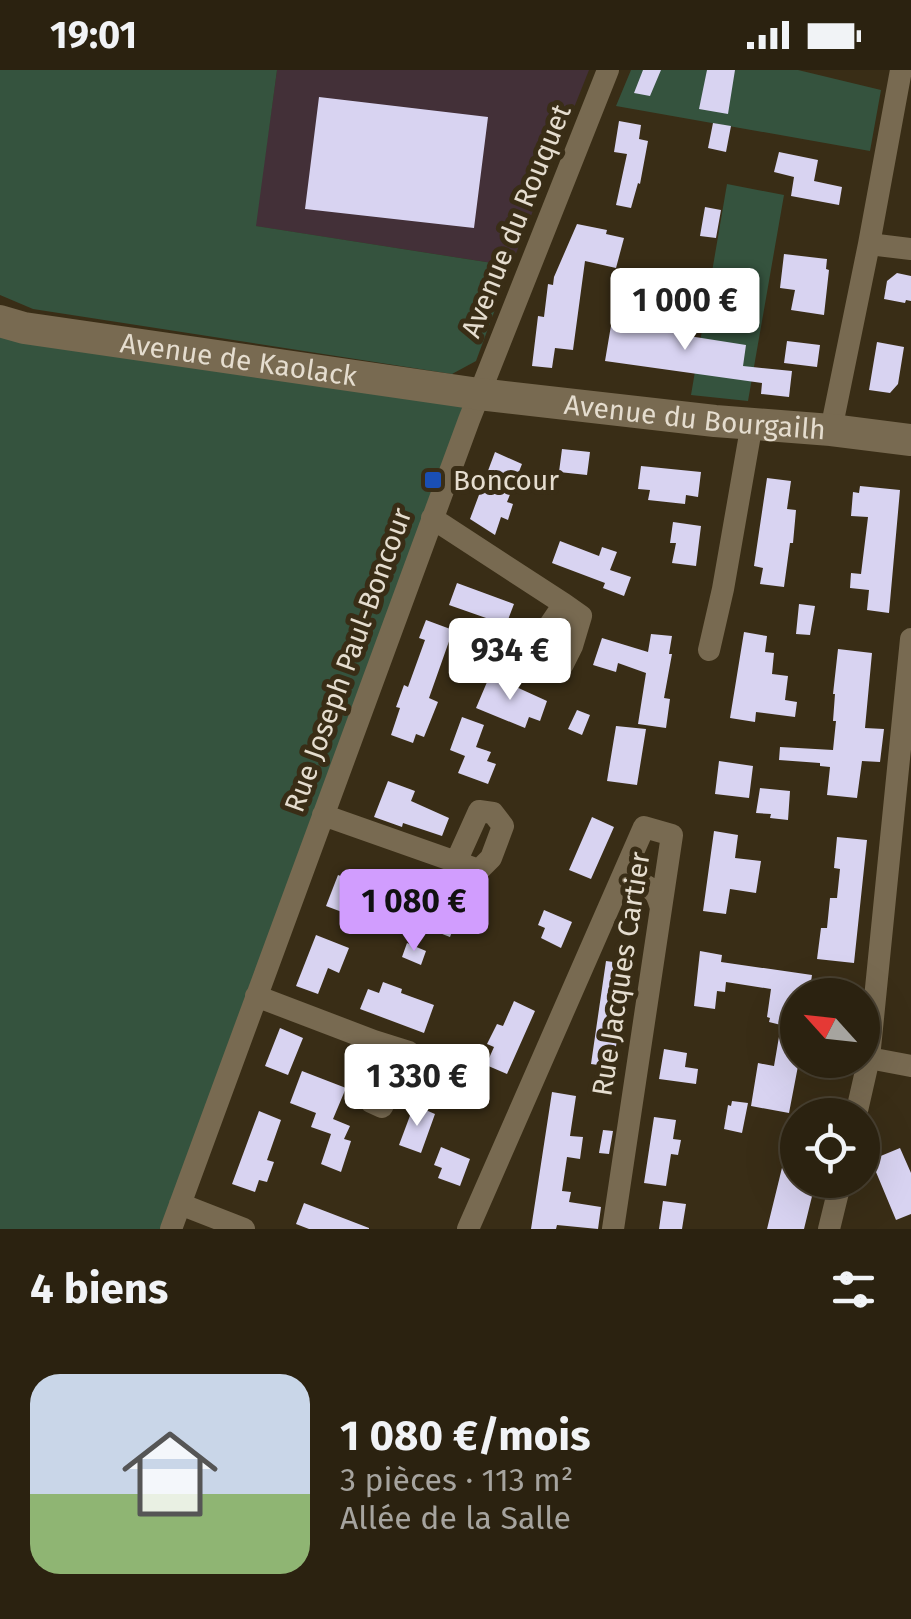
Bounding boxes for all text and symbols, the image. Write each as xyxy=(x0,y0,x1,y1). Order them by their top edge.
text: 19:01 xyxy=(50,12,137,58)
street label: Avenue du Rouquet xyxy=(454,99,578,342)
pin: 1 000 € xyxy=(593,268,777,353)
text: 1 000 € xyxy=(632,281,738,319)
street label: Avenue de Kaolack xyxy=(118,326,360,393)
street label: Avenue du Bourgailh xyxy=(562,387,827,446)
place label: Boncour xyxy=(453,464,559,497)
marker: Boncour xyxy=(422,469,444,491)
street label: Rue Joseph Paul-Boncour xyxy=(278,503,418,817)
pin: 934 € xyxy=(440,618,580,703)
text: 934 € xyxy=(471,631,549,669)
street label: Rue Jacques Cartier xyxy=(585,849,657,1098)
pin: 1 080 € xyxy=(322,869,506,954)
text: 1 080 € xyxy=(362,882,466,920)
north arrow xyxy=(780,978,880,1078)
map controls xyxy=(780,978,880,1198)
pin: 1 330 € xyxy=(325,1044,509,1129)
text: 1 330 € xyxy=(367,1057,467,1095)
button: locate xyxy=(780,1098,880,1198)
icon: filters xyxy=(826,1262,881,1317)
text: 4 biens xyxy=(30,1264,168,1314)
text: 1 080 €/mois xyxy=(340,1411,591,1461)
icon: home xyxy=(110,1414,230,1534)
text: 3 pièces · 113 m² xyxy=(340,1461,573,1499)
text: Allée de la Salle xyxy=(340,1499,571,1537)

